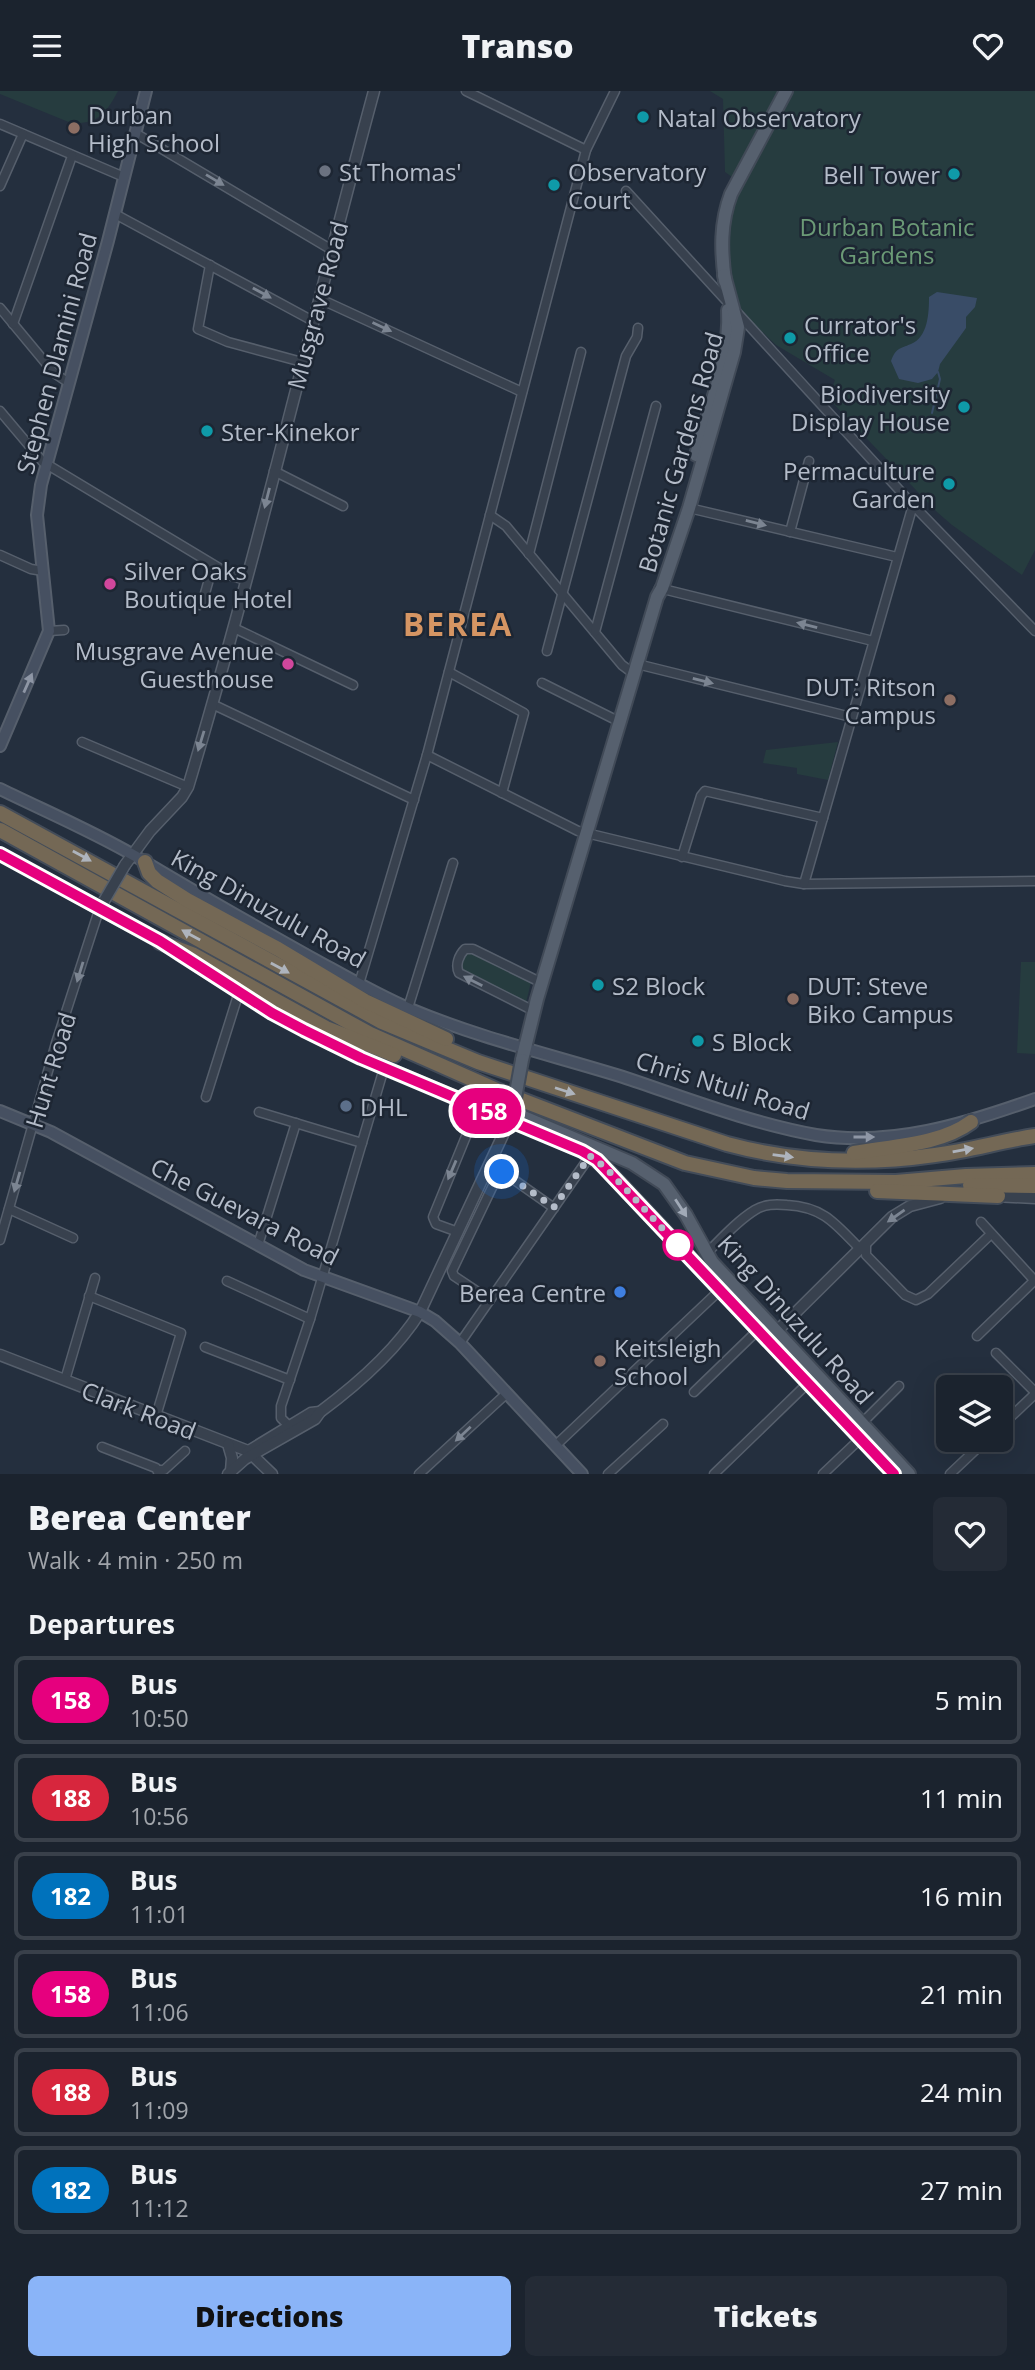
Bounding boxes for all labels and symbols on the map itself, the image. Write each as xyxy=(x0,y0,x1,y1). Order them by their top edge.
place label: Durban High School xyxy=(88,98,220,159)
place label: Natal Observatory xyxy=(657,101,862,134)
marker: Natal Observatory xyxy=(635,109,651,125)
marker: Durban High School xyxy=(66,120,82,136)
place label: St Thomas' xyxy=(339,155,462,188)
place label: Observatory Court xyxy=(568,155,707,216)
place label: Bell Tower xyxy=(823,158,940,191)
marker: St Thomas' xyxy=(317,163,333,179)
marker: Bell Tower xyxy=(946,166,962,182)
one-way arrow xyxy=(205,174,224,186)
marker: Observatory Court xyxy=(546,177,562,193)
park label: Durban Botanic Gardens xyxy=(799,210,975,271)
street label: Musgrave Road xyxy=(279,217,355,393)
street label: Stephen Dlamini Road xyxy=(8,229,104,477)
one-way arrow xyxy=(252,287,272,299)
place label: Currator's Office xyxy=(804,308,916,369)
one-way arrow xyxy=(372,321,392,333)
street label: Botanic Gardens Road xyxy=(630,328,730,576)
marker: Currator's Office xyxy=(782,330,798,346)
place label: Biodiversity Display House xyxy=(791,377,951,438)
marker: Biodiversity Display House xyxy=(956,399,972,415)
place label: Ster-Kinekor xyxy=(221,415,360,448)
marker: Ster-Kinekor xyxy=(199,423,215,439)
place label: Permaculture Garden xyxy=(783,454,935,515)
marker: Permaculture Garden xyxy=(941,476,957,492)
one-way arrow xyxy=(261,487,272,509)
one-way arrow xyxy=(745,518,767,529)
place label: Silver Oaks Boutique Hotel xyxy=(124,554,293,615)
marker: Silver Oaks Boutique Hotel xyxy=(102,576,118,592)
district label: BEREA xyxy=(403,602,513,645)
one-way arrow xyxy=(796,619,818,630)
place label: Musgrave Avenue Guesthouse xyxy=(75,634,274,695)
marker: Musgrave Avenue Guesthouse xyxy=(280,656,296,672)
place label: DUT: Ritson Campus xyxy=(805,670,936,731)
one-way arrow xyxy=(22,672,33,693)
one-way arrow xyxy=(693,676,715,687)
marker: DUT: Ritson Campus xyxy=(942,692,958,708)
one-way arrow xyxy=(196,731,206,752)
street label: King Dinuzulu Road xyxy=(166,841,372,975)
one-way arrow xyxy=(72,850,92,862)
one-way arrow xyxy=(182,929,201,941)
one-way arrow xyxy=(74,962,84,983)
one-way arrow xyxy=(270,962,290,974)
place label: S2 Block xyxy=(612,969,706,1002)
place label: DUT: Steve Biko Campus xyxy=(807,969,953,1030)
one-way arrow xyxy=(463,975,483,986)
marker: S2 Block xyxy=(590,977,606,993)
marker: DUT: Steve Biko Campus xyxy=(785,991,801,1007)
street label: Hunt Road xyxy=(17,1008,83,1132)
place label: S Block xyxy=(712,1025,792,1058)
marker: S Block xyxy=(690,1033,706,1049)
street label: Chris Ntuli Road xyxy=(632,1043,814,1127)
one-way arrow xyxy=(555,1087,576,1097)
line badge: 158 xyxy=(447,1088,527,1134)
place label: DHL xyxy=(360,1090,408,1123)
marker: DHL xyxy=(338,1098,354,1114)
one-way arrow xyxy=(853,1131,875,1143)
one-way arrow xyxy=(952,1145,974,1156)
street label: Che Guevara Road xyxy=(145,1149,345,1273)
one-way arrow xyxy=(772,1151,794,1162)
your location xyxy=(484,1154,519,1189)
one-way arrow xyxy=(446,1160,458,1180)
one-way arrow xyxy=(11,1171,21,1192)
one-way arrow xyxy=(675,1198,688,1218)
one-way arrow xyxy=(887,1209,905,1223)
street label: King Dinuzulu Road xyxy=(711,1227,881,1411)
unlabelled marker xyxy=(663,1230,693,1260)
place label: Berea Centre xyxy=(459,1276,606,1309)
marker: Berea Centre xyxy=(612,1284,628,1300)
place label: Keitsleigh School xyxy=(614,1331,722,1392)
marker: Keitsleigh School xyxy=(592,1353,608,1369)
street label: Clark Road xyxy=(77,1373,201,1447)
one-way arrow xyxy=(454,1426,471,1441)

